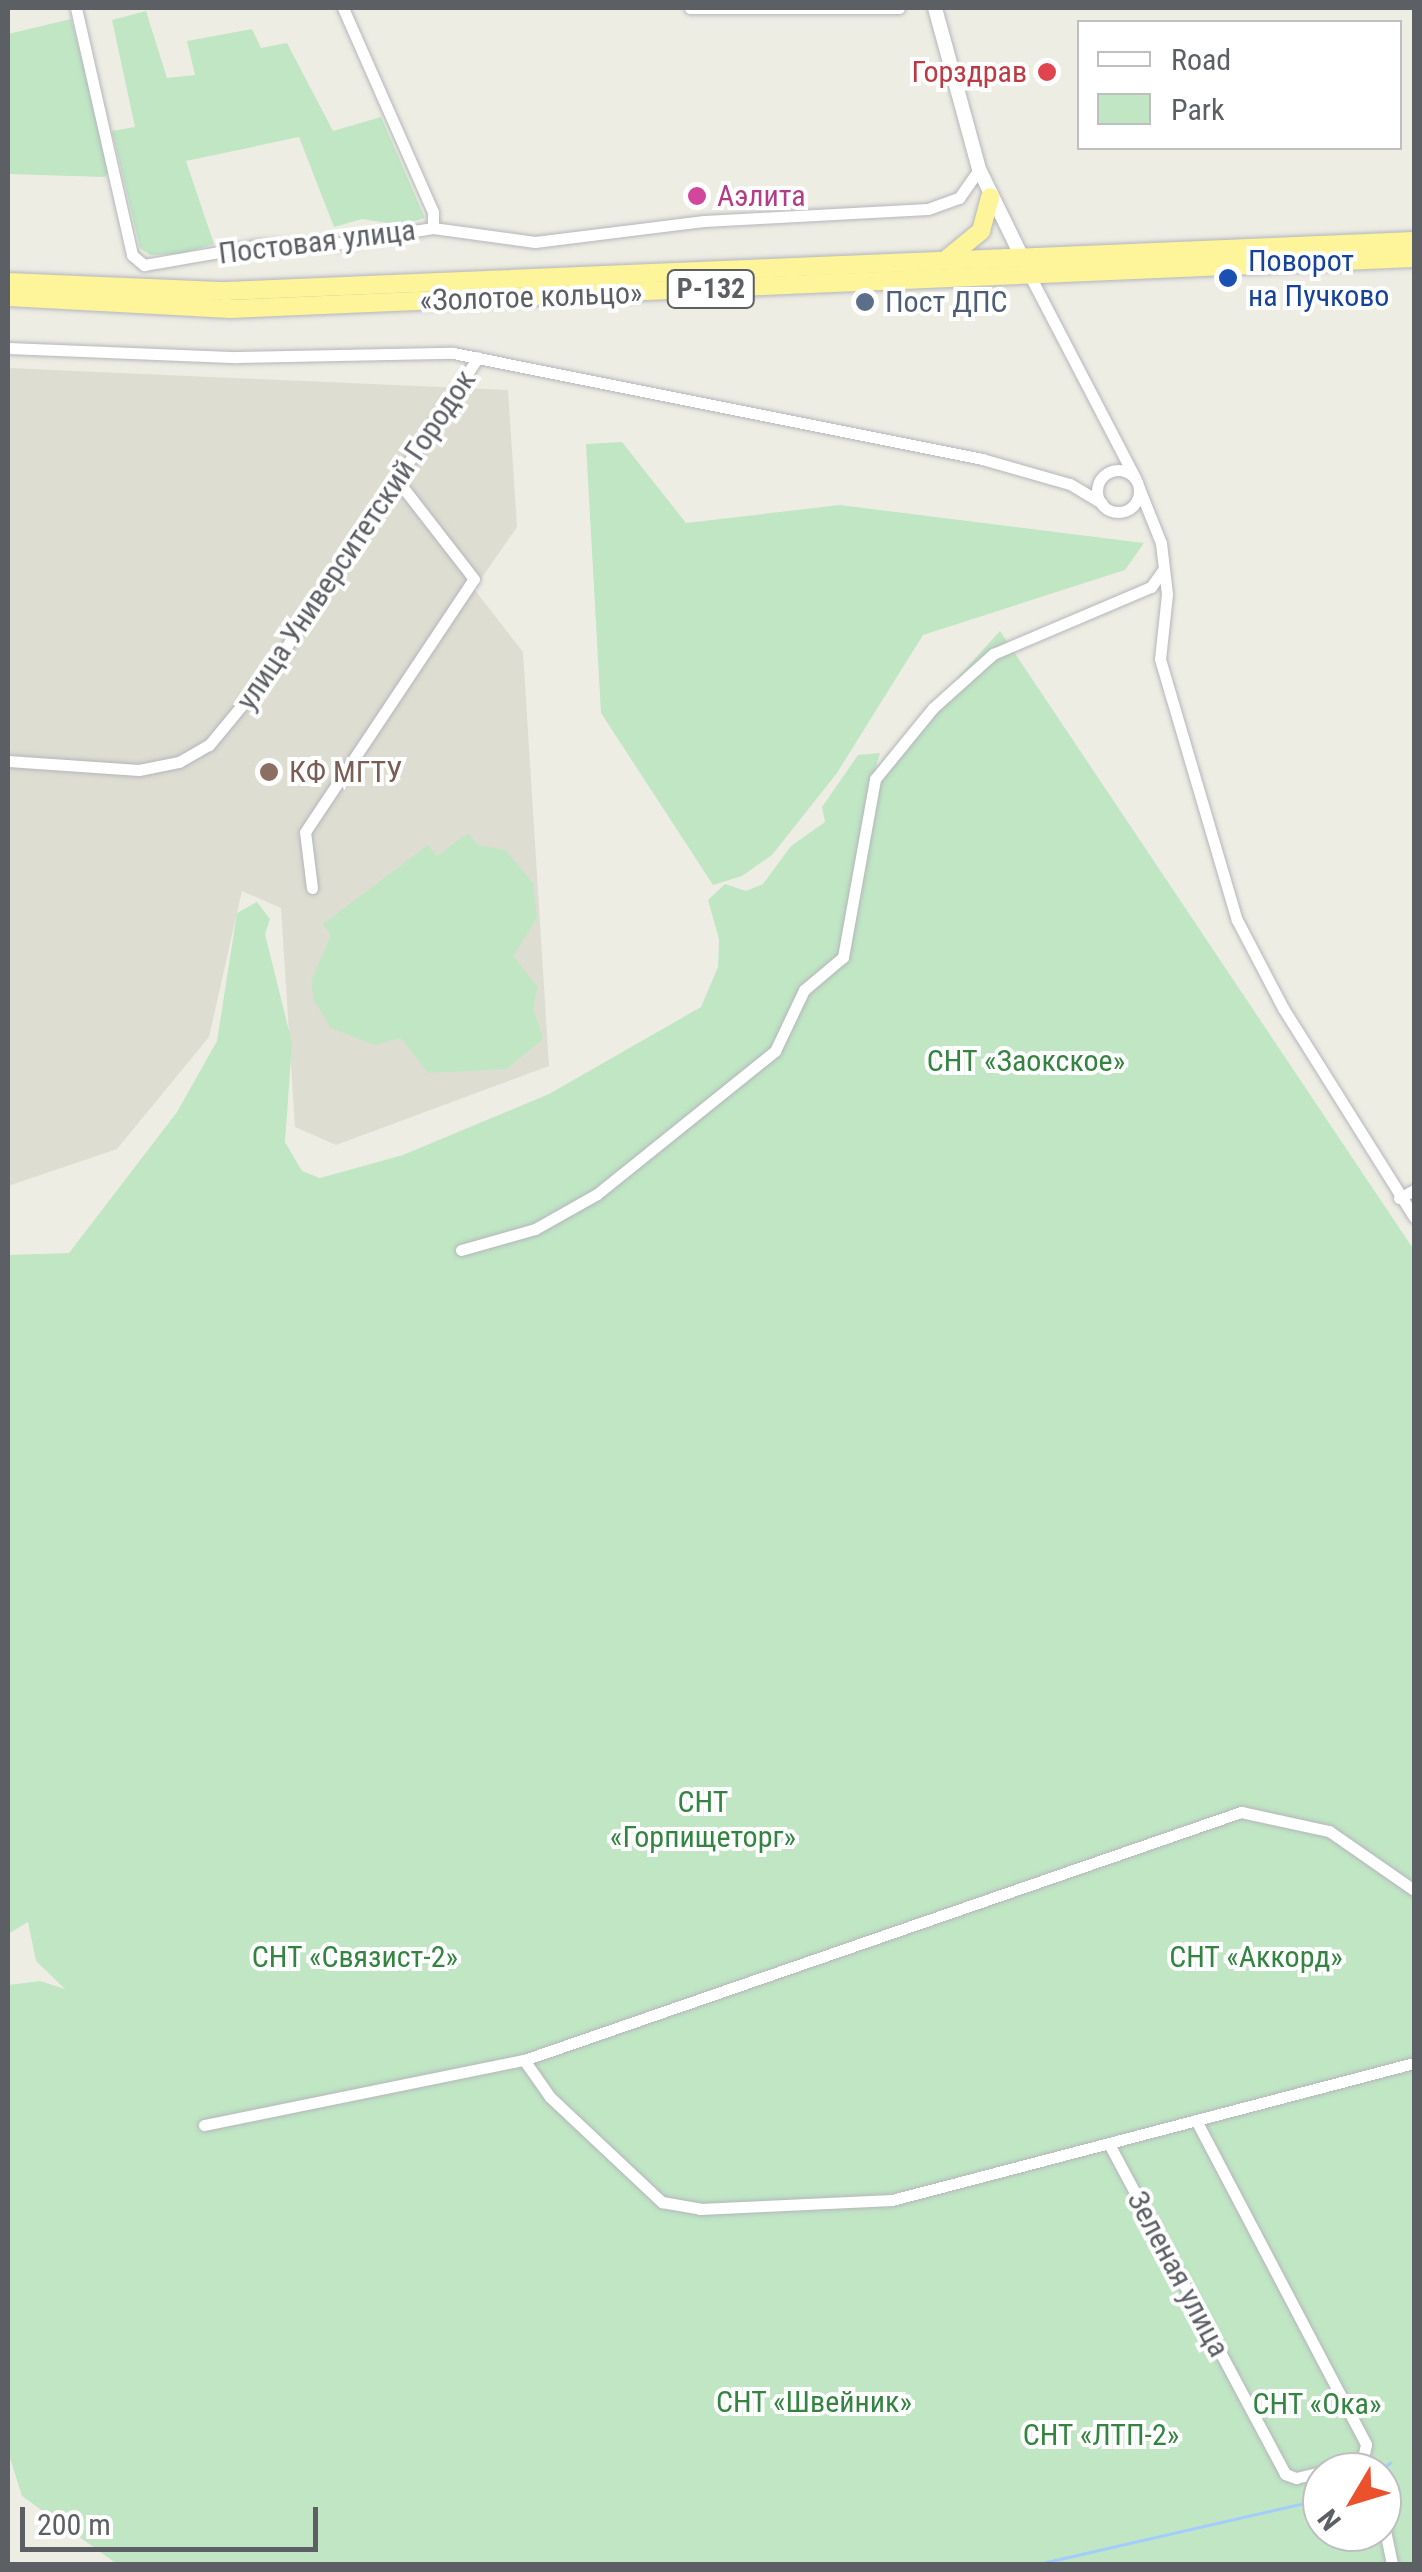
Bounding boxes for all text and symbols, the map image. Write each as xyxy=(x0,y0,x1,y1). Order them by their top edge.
legend xyxy=(1077,20,1402,150)
text: Road xyxy=(1171,42,1231,77)
place label: Горздрав xyxy=(911,54,1027,90)
marker: Горздрав xyxy=(1036,61,1058,83)
text: Park xyxy=(1171,92,1225,127)
place label: Аэлита xyxy=(717,178,806,214)
marker: Аэлита xyxy=(686,185,708,207)
street label: Постовая улица xyxy=(216,212,418,272)
place label: Поворот на Пучково xyxy=(1248,243,1389,314)
road number: Р-132 xyxy=(666,266,756,312)
marker: Поворот на Пучково xyxy=(1217,267,1239,289)
street label: «Золотое кольцо» xyxy=(419,275,643,319)
place label: Пост ДПС xyxy=(885,284,1008,320)
marker: Пост ДПС xyxy=(854,291,876,313)
street label: улица Университетский Городок xyxy=(229,363,483,717)
place label: КФ МГТУ xyxy=(289,754,402,790)
marker: КФ МГТУ xyxy=(258,761,280,783)
park label: СНТ «Заокское» xyxy=(927,1043,1125,1079)
park label: СНТ «Горпищеторг» xyxy=(610,1784,796,1854)
park label: СНТ «Связист-2» xyxy=(252,1939,458,1975)
park label: СНТ «Аккорд» xyxy=(1169,1939,1343,1975)
street label: Зеленая улица xyxy=(1119,2185,1237,2363)
park label: СНТ «Швейник» xyxy=(716,2384,912,2420)
park label: СНТ «Ока» xyxy=(1252,2386,1382,2422)
park label: СНТ «ЛТП-2» xyxy=(1022,2417,1180,2453)
north arrow xyxy=(1302,2452,1402,2552)
scale bar xyxy=(25,2487,322,2549)
text: N xyxy=(1311,2503,1348,2536)
text: 200 m xyxy=(37,2507,111,2542)

